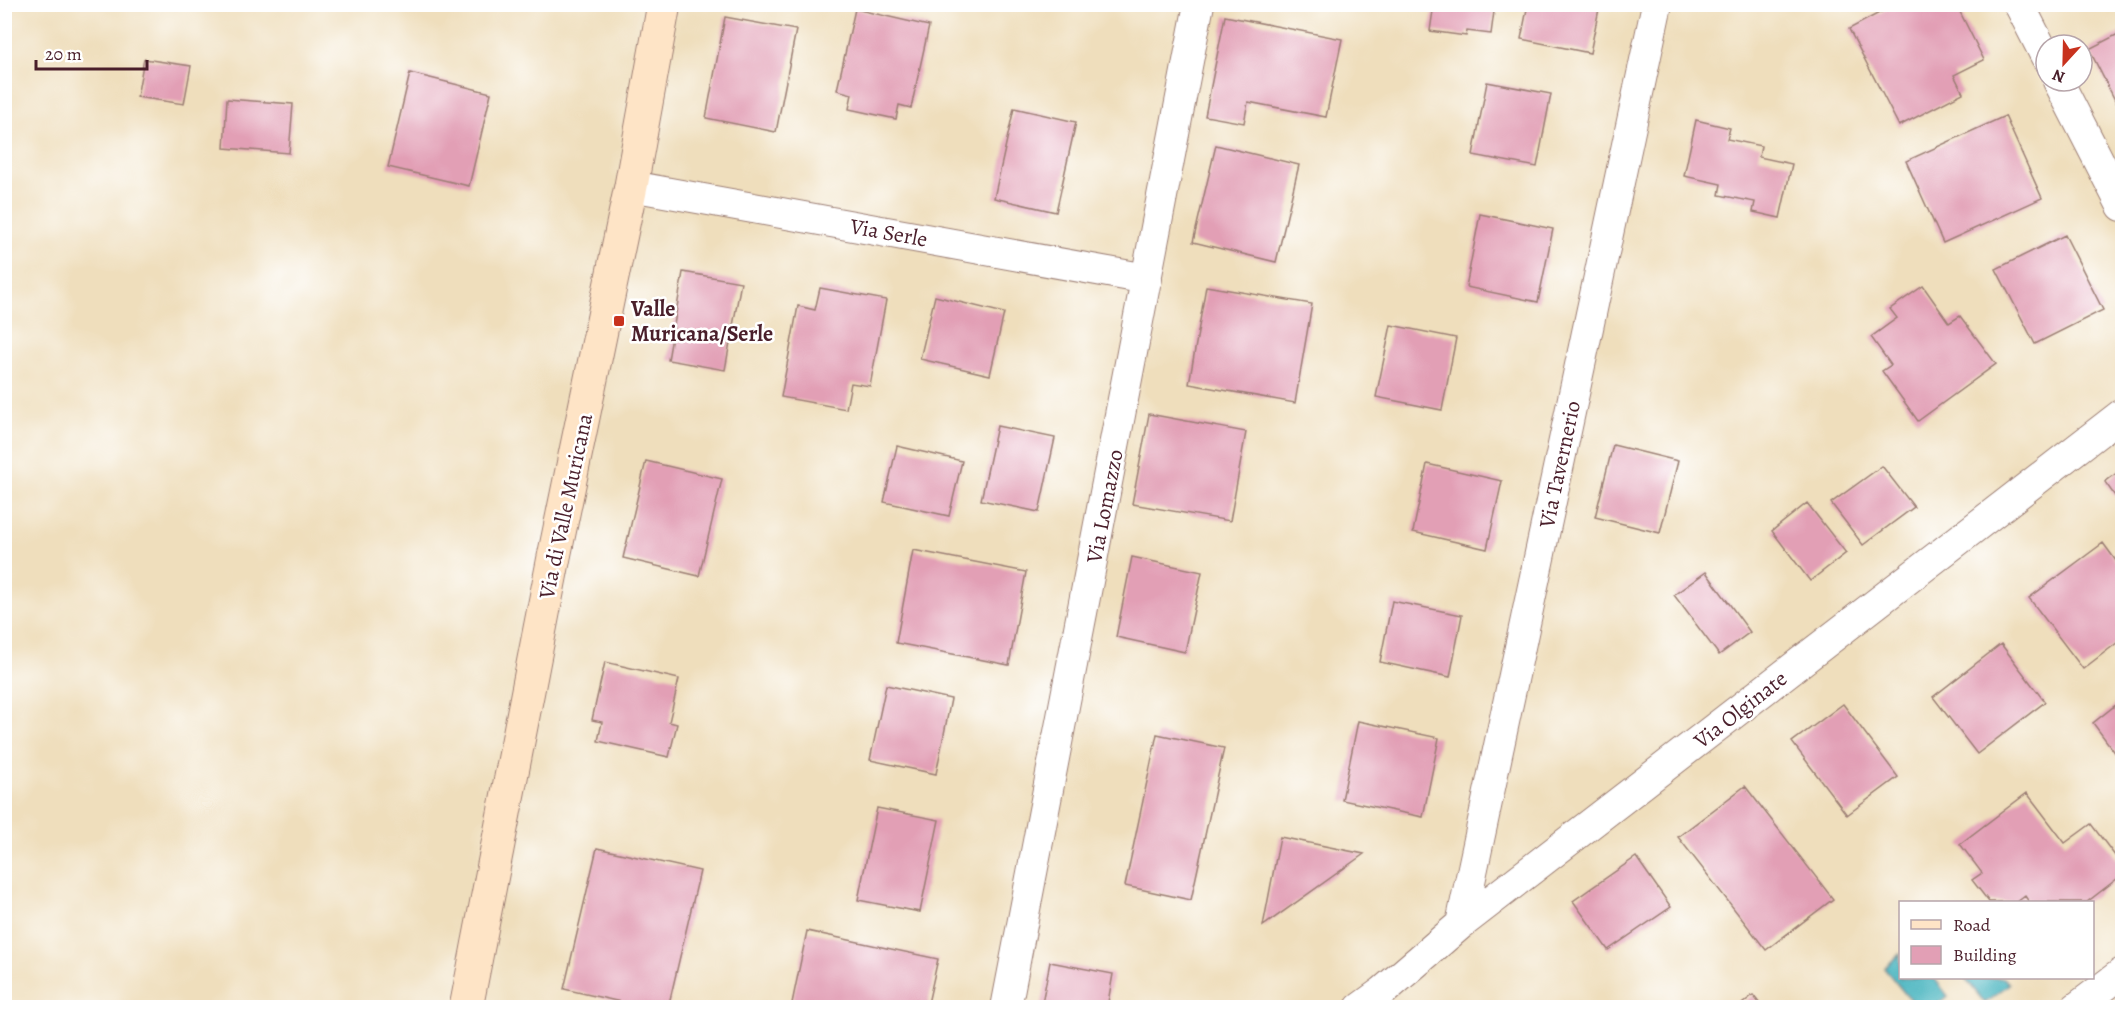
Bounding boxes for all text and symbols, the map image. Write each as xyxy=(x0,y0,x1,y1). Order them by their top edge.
scale bar xyxy=(36,33,147,71)
north arrow xyxy=(2034,33,2094,93)
text: 20 m xyxy=(45,42,82,66)
text: N xyxy=(2049,63,2068,88)
street label: Via Serle xyxy=(847,211,930,255)
place label: Valle Muricana/Serle xyxy=(630,294,773,349)
marker: Valle Muricana/Serle xyxy=(612,314,626,328)
street label: Via Tavernerio xyxy=(1532,398,1588,532)
street label: Via di Valle Muricana xyxy=(531,410,600,603)
street label: Via Lomazzo xyxy=(1079,447,1131,567)
street label: Via Olginate xyxy=(1687,664,1793,756)
legend xyxy=(1899,901,2094,979)
text: Road xyxy=(1953,913,1991,937)
text: Building xyxy=(1953,943,2017,967)

